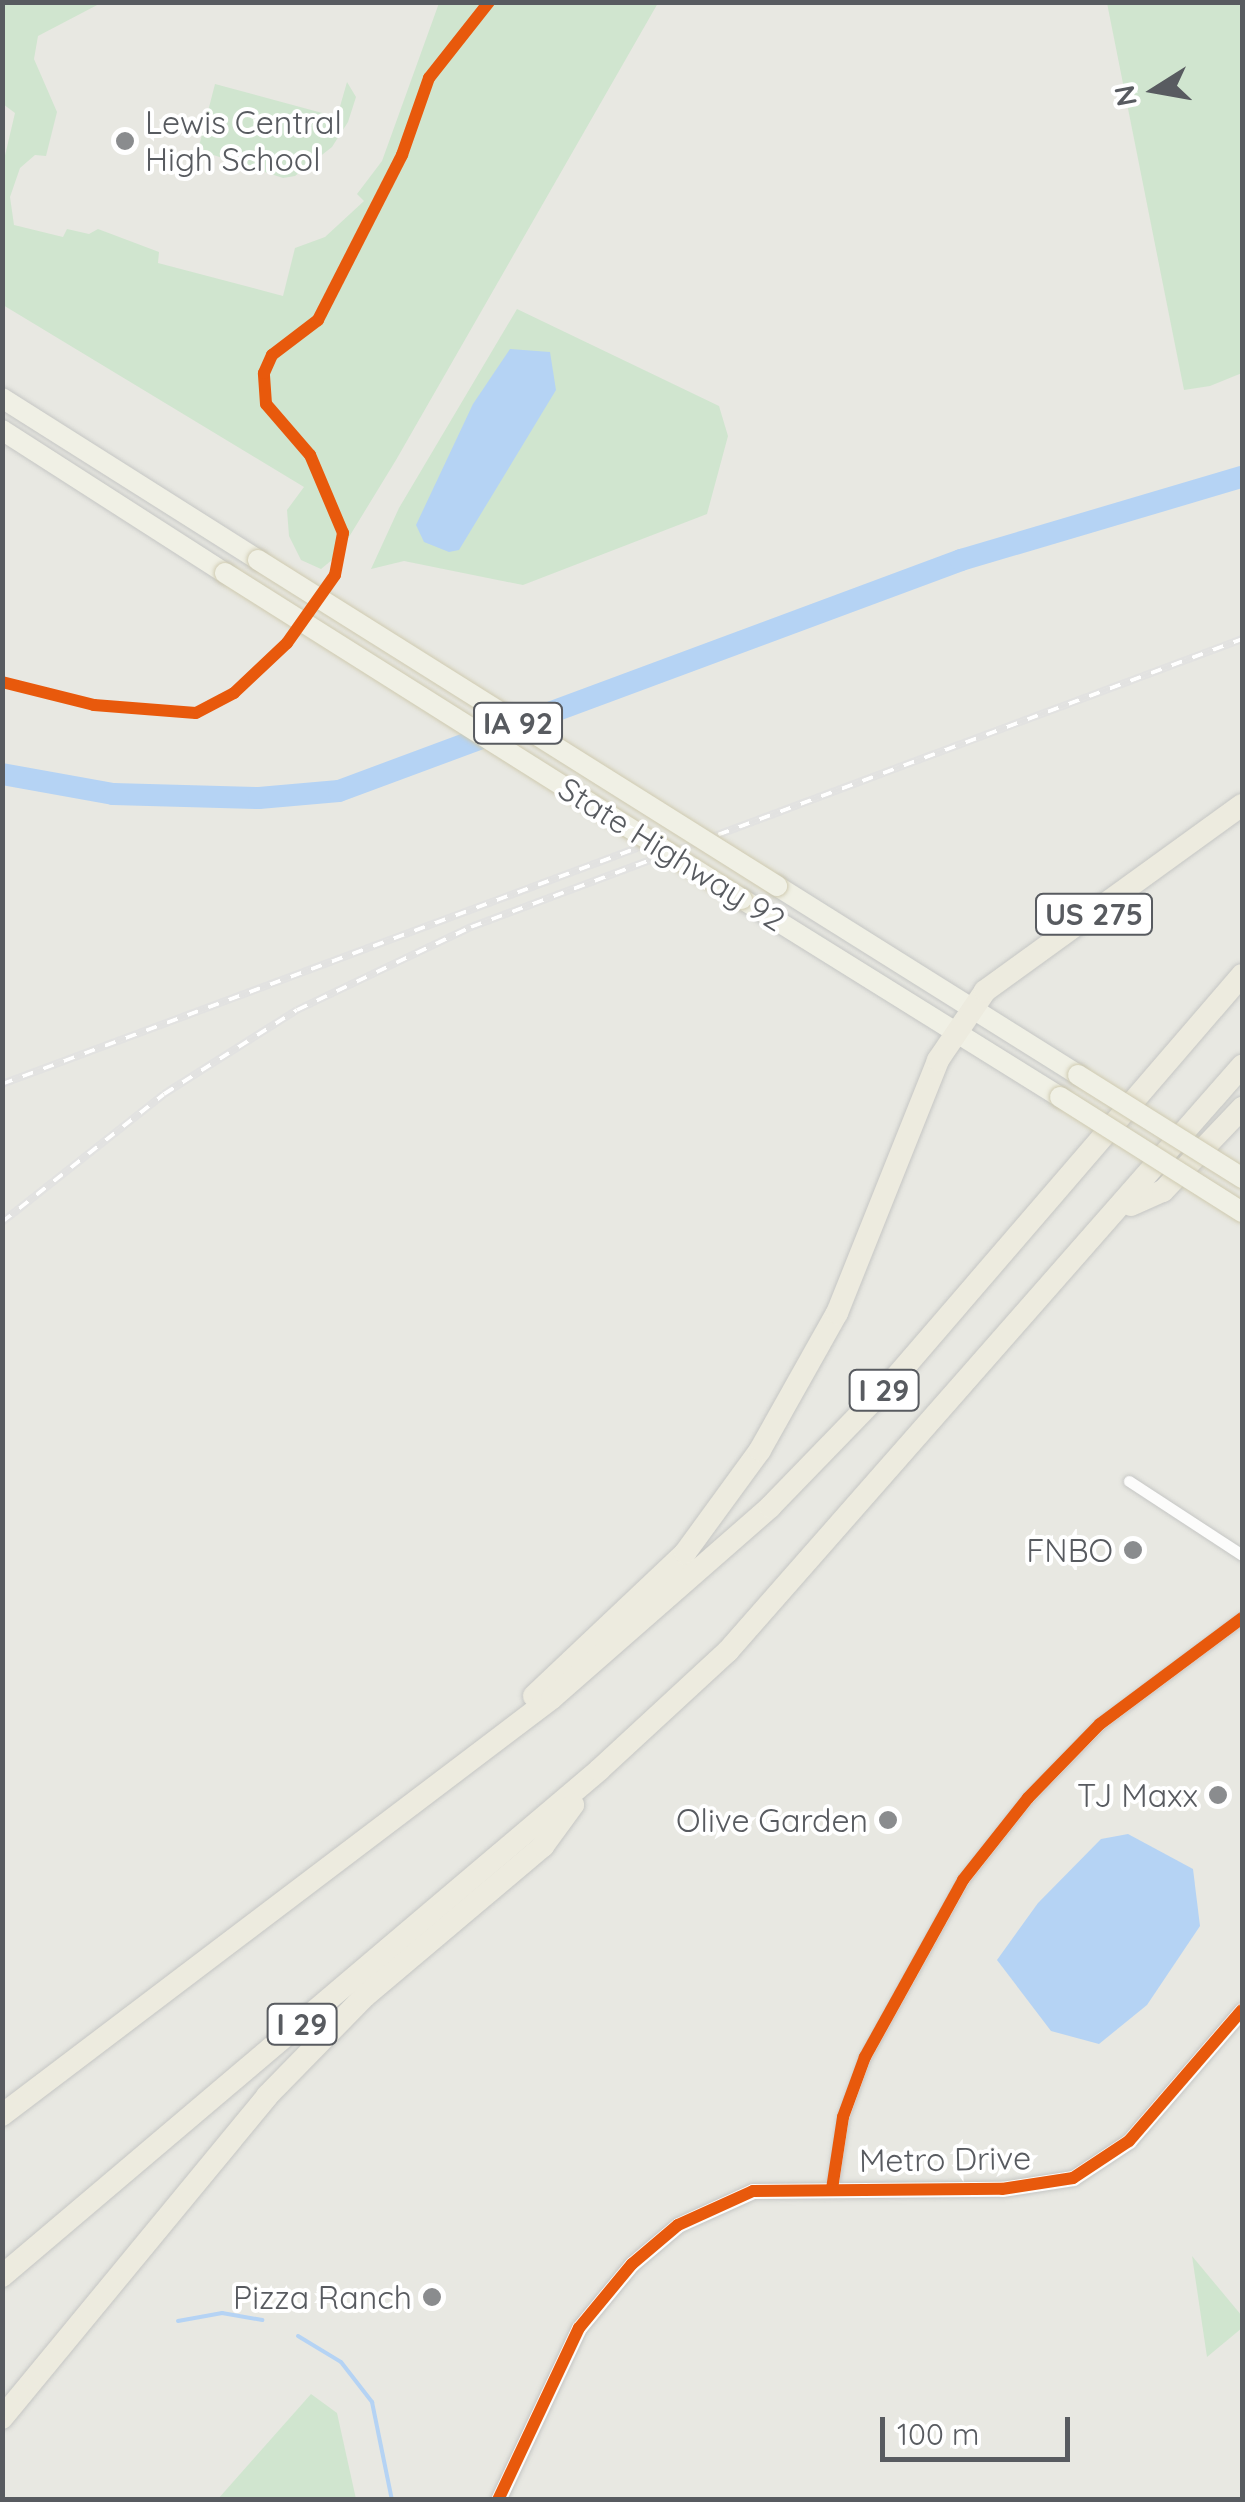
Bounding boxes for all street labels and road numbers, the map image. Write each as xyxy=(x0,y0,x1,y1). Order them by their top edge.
road number: IA 92 xyxy=(473,698,563,748)
street label: State Highway 92 xyxy=(552,769,792,939)
road number: US 275 xyxy=(1034,889,1154,939)
road number: I 29 xyxy=(846,1365,922,1415)
road number: I 29 xyxy=(264,1999,340,2049)
street label: Metro Drive xyxy=(859,2138,1031,2180)

